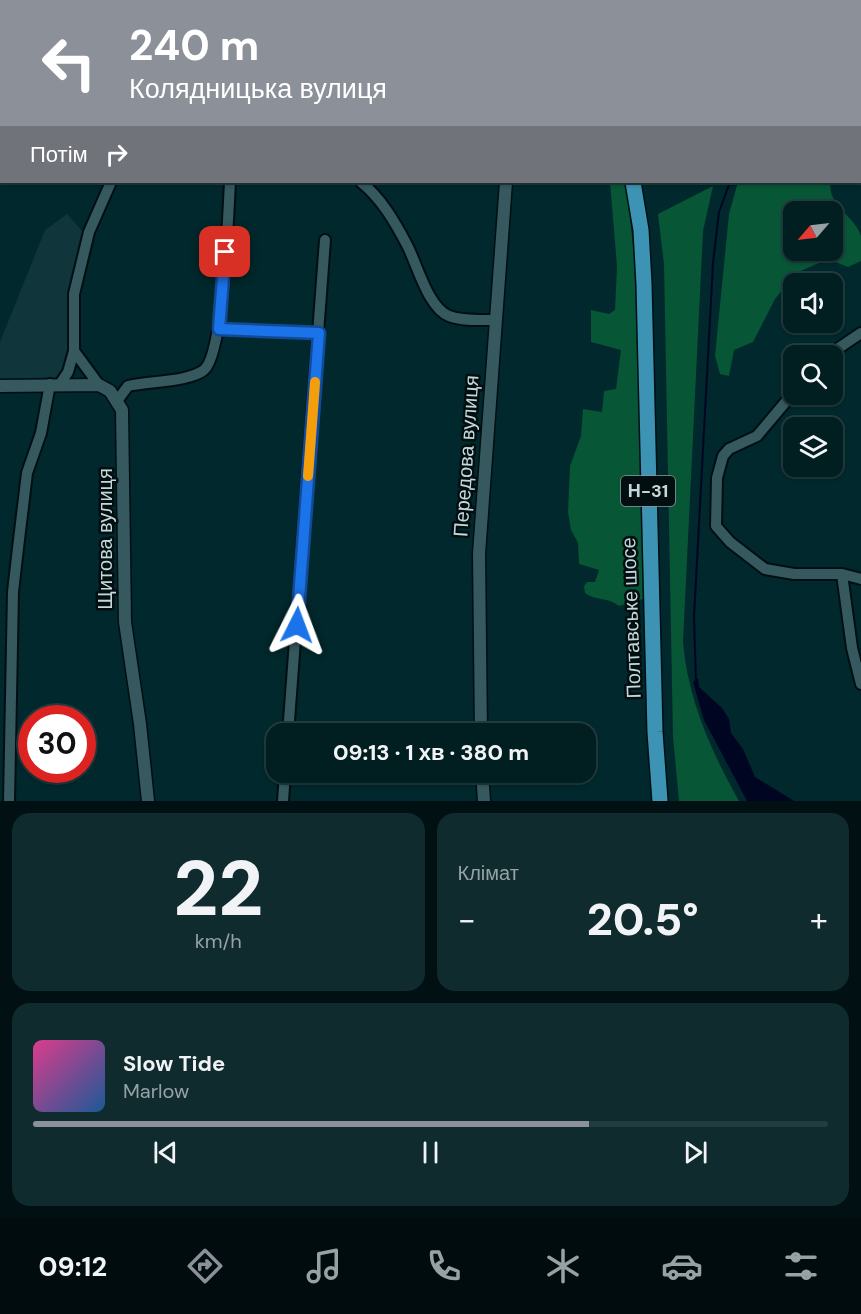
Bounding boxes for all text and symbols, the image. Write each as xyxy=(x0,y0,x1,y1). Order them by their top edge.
text: 240 m xyxy=(129,18,259,73)
icon: left xyxy=(30,24,108,102)
text: Колядницька вулиця xyxy=(129,71,387,106)
icon: right xyxy=(100,138,133,171)
text: Потім xyxy=(30,140,88,169)
north arrow xyxy=(783,201,843,261)
map controls xyxy=(783,201,843,477)
pin xyxy=(199,226,250,277)
icon: arrive xyxy=(208,235,241,268)
button: sound xyxy=(783,273,843,333)
button: search xyxy=(783,345,843,405)
street label: Передова вулиця xyxy=(447,374,485,538)
button: layers xyxy=(783,417,843,477)
street label: Щитова вулиця xyxy=(92,468,118,610)
road number: Н-31 xyxy=(621,476,675,506)
street label: Полтавське шосе xyxy=(615,537,647,699)
position arrow xyxy=(265,593,329,657)
speed limit sign: 30 xyxy=(18,705,96,783)
text: 09:13 · 1 хв · 380 m xyxy=(333,738,529,767)
text: 22 xyxy=(173,838,263,939)
text: Клімат xyxy=(458,860,519,886)
text: 20.5° xyxy=(587,890,699,949)
text: − xyxy=(458,898,476,941)
text: + xyxy=(810,898,828,941)
text: km/h xyxy=(195,928,242,954)
text: Slow Tide xyxy=(123,1049,225,1078)
text: Marlow xyxy=(123,1078,189,1104)
icon: previous xyxy=(149,1136,182,1169)
icon: pause xyxy=(414,1136,447,1169)
icon: next xyxy=(679,1136,712,1169)
icon: directions xyxy=(184,1245,226,1287)
icon: music xyxy=(303,1245,345,1287)
icon: phone xyxy=(423,1245,465,1287)
icon: climate xyxy=(542,1245,584,1287)
icon: car xyxy=(661,1245,703,1287)
icon: filters xyxy=(780,1245,822,1287)
text: 09:12 xyxy=(39,1249,107,1284)

